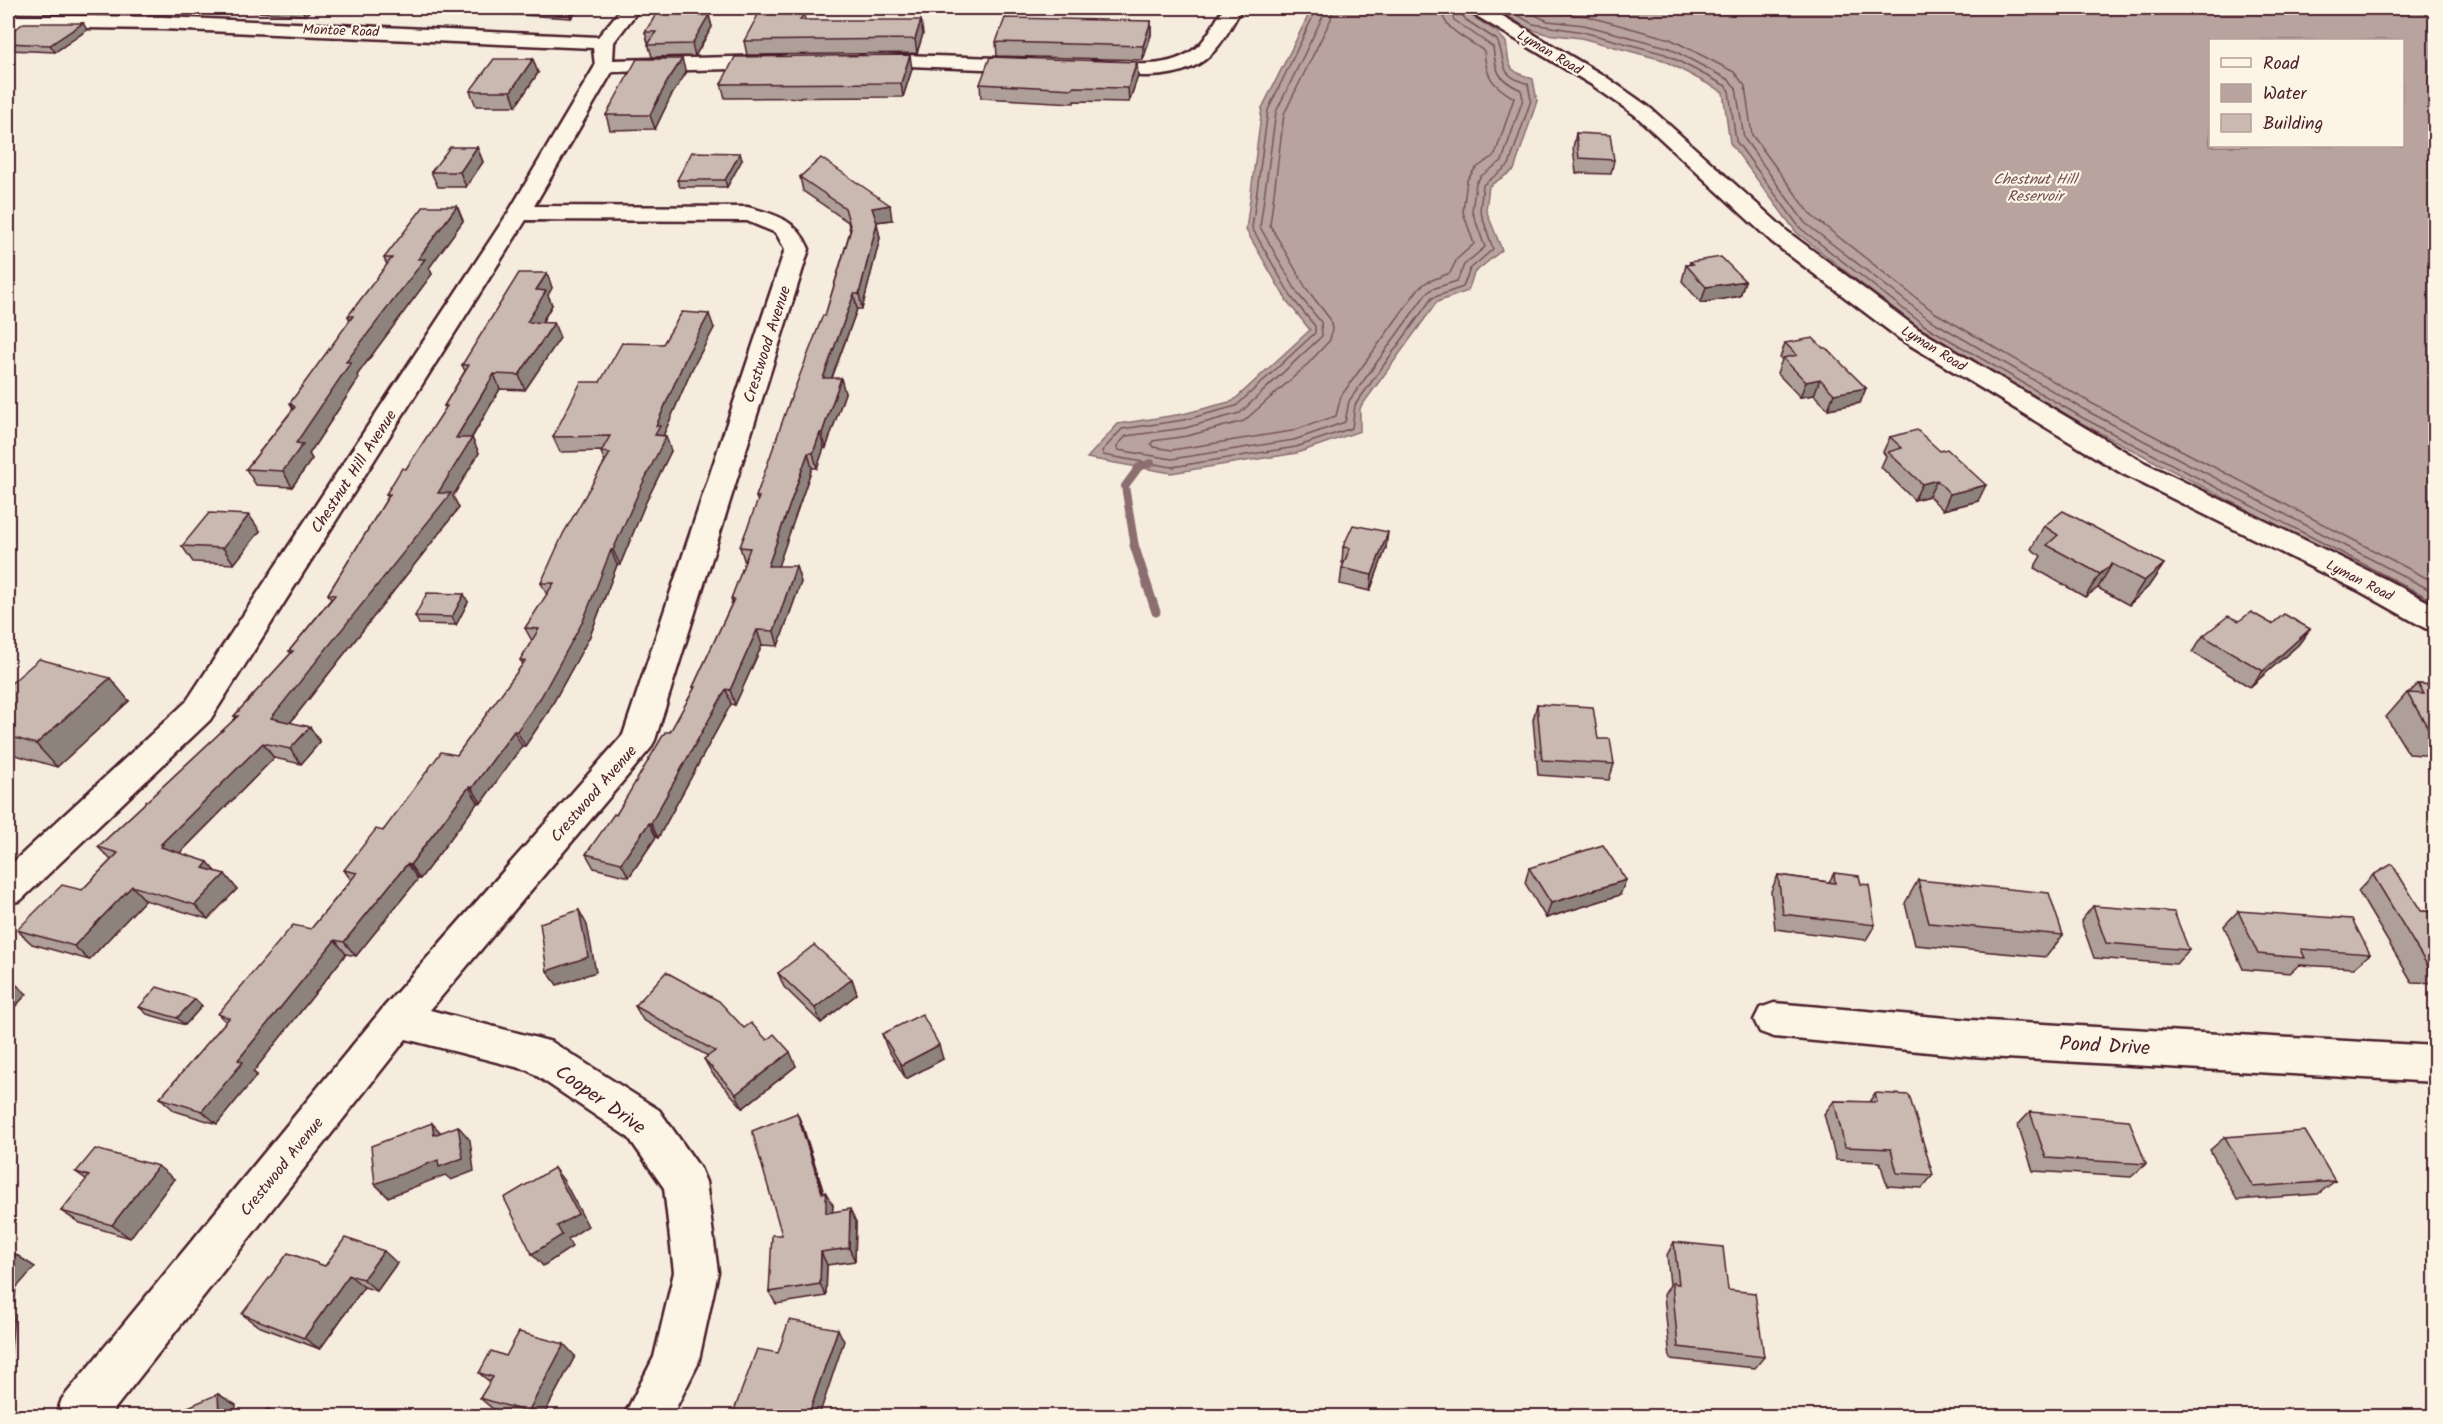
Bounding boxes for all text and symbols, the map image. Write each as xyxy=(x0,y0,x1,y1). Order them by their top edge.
street label: Montoe Road xyxy=(302,19,381,43)
street label: Lyman Road xyxy=(1512,25,1587,82)
legend xyxy=(2209,39,2404,147)
text: Road xyxy=(2263,50,2300,79)
text: Water xyxy=(2263,80,2308,109)
text: Building xyxy=(2263,110,2323,139)
water label: Chestnut Hill Reservoir xyxy=(1993,168,2080,209)
street label: Crestwood Avenue xyxy=(737,283,798,406)
street label: Lyman Road xyxy=(1897,320,1971,378)
street label: Chestnut Hill Avenue xyxy=(305,405,404,539)
street label: Lyman Road xyxy=(2322,555,2398,608)
street label: Crestwood Avenue xyxy=(545,740,644,848)
street label: Pond Drive xyxy=(2059,1029,2151,1065)
street label: Cooper Drive xyxy=(548,1057,652,1144)
street label: Crestwood Avenue xyxy=(234,1112,330,1222)

